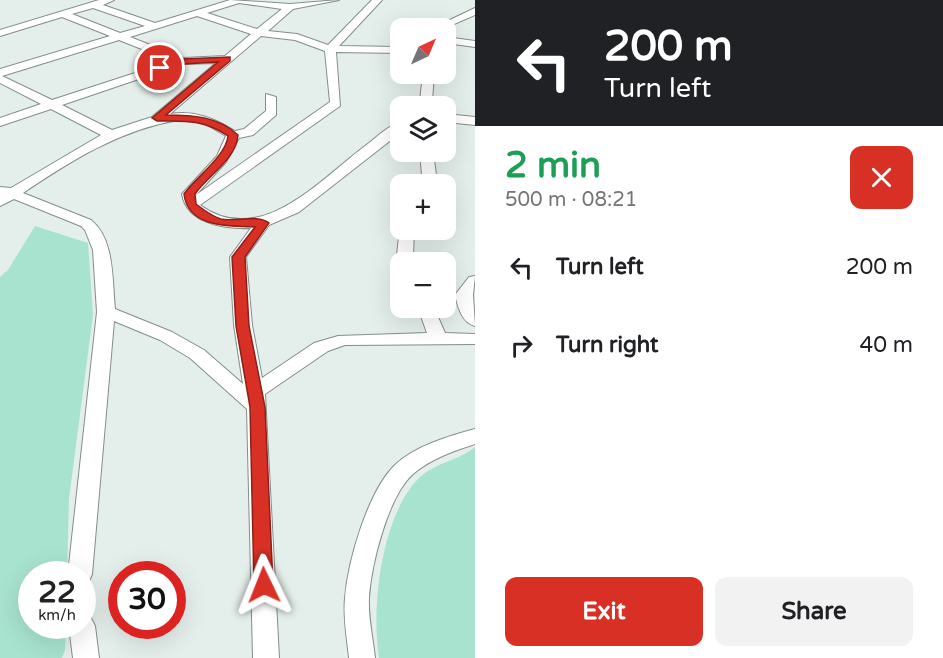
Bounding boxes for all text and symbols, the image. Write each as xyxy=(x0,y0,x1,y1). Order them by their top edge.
north arrow xyxy=(390,18,456,84)
map controls xyxy=(390,18,456,318)
text: 200 m xyxy=(604,21,733,72)
icon: left xyxy=(505,24,583,102)
pin xyxy=(134,42,185,93)
icon: arrive xyxy=(143,51,176,84)
text: Turn left xyxy=(604,72,711,105)
button: layers xyxy=(390,96,456,162)
text: 2 min xyxy=(505,144,601,187)
button: close xyxy=(850,146,913,209)
button: + xyxy=(390,174,456,240)
text: 500 m · 08:21 xyxy=(505,188,637,212)
icon: left xyxy=(505,251,538,284)
button: − xyxy=(390,252,456,318)
text: Turn left xyxy=(556,254,644,280)
text: 200 m xyxy=(846,254,913,280)
icon: right xyxy=(505,329,538,362)
text: Turn right xyxy=(556,332,658,358)
text: 40 m xyxy=(859,332,913,358)
position arrow xyxy=(232,553,296,617)
speed limit sign: 30 xyxy=(108,561,186,639)
text: 22 xyxy=(38,574,76,611)
button: Exit xyxy=(505,577,703,646)
button: Share xyxy=(715,577,913,646)
text: km/h xyxy=(38,606,76,624)

